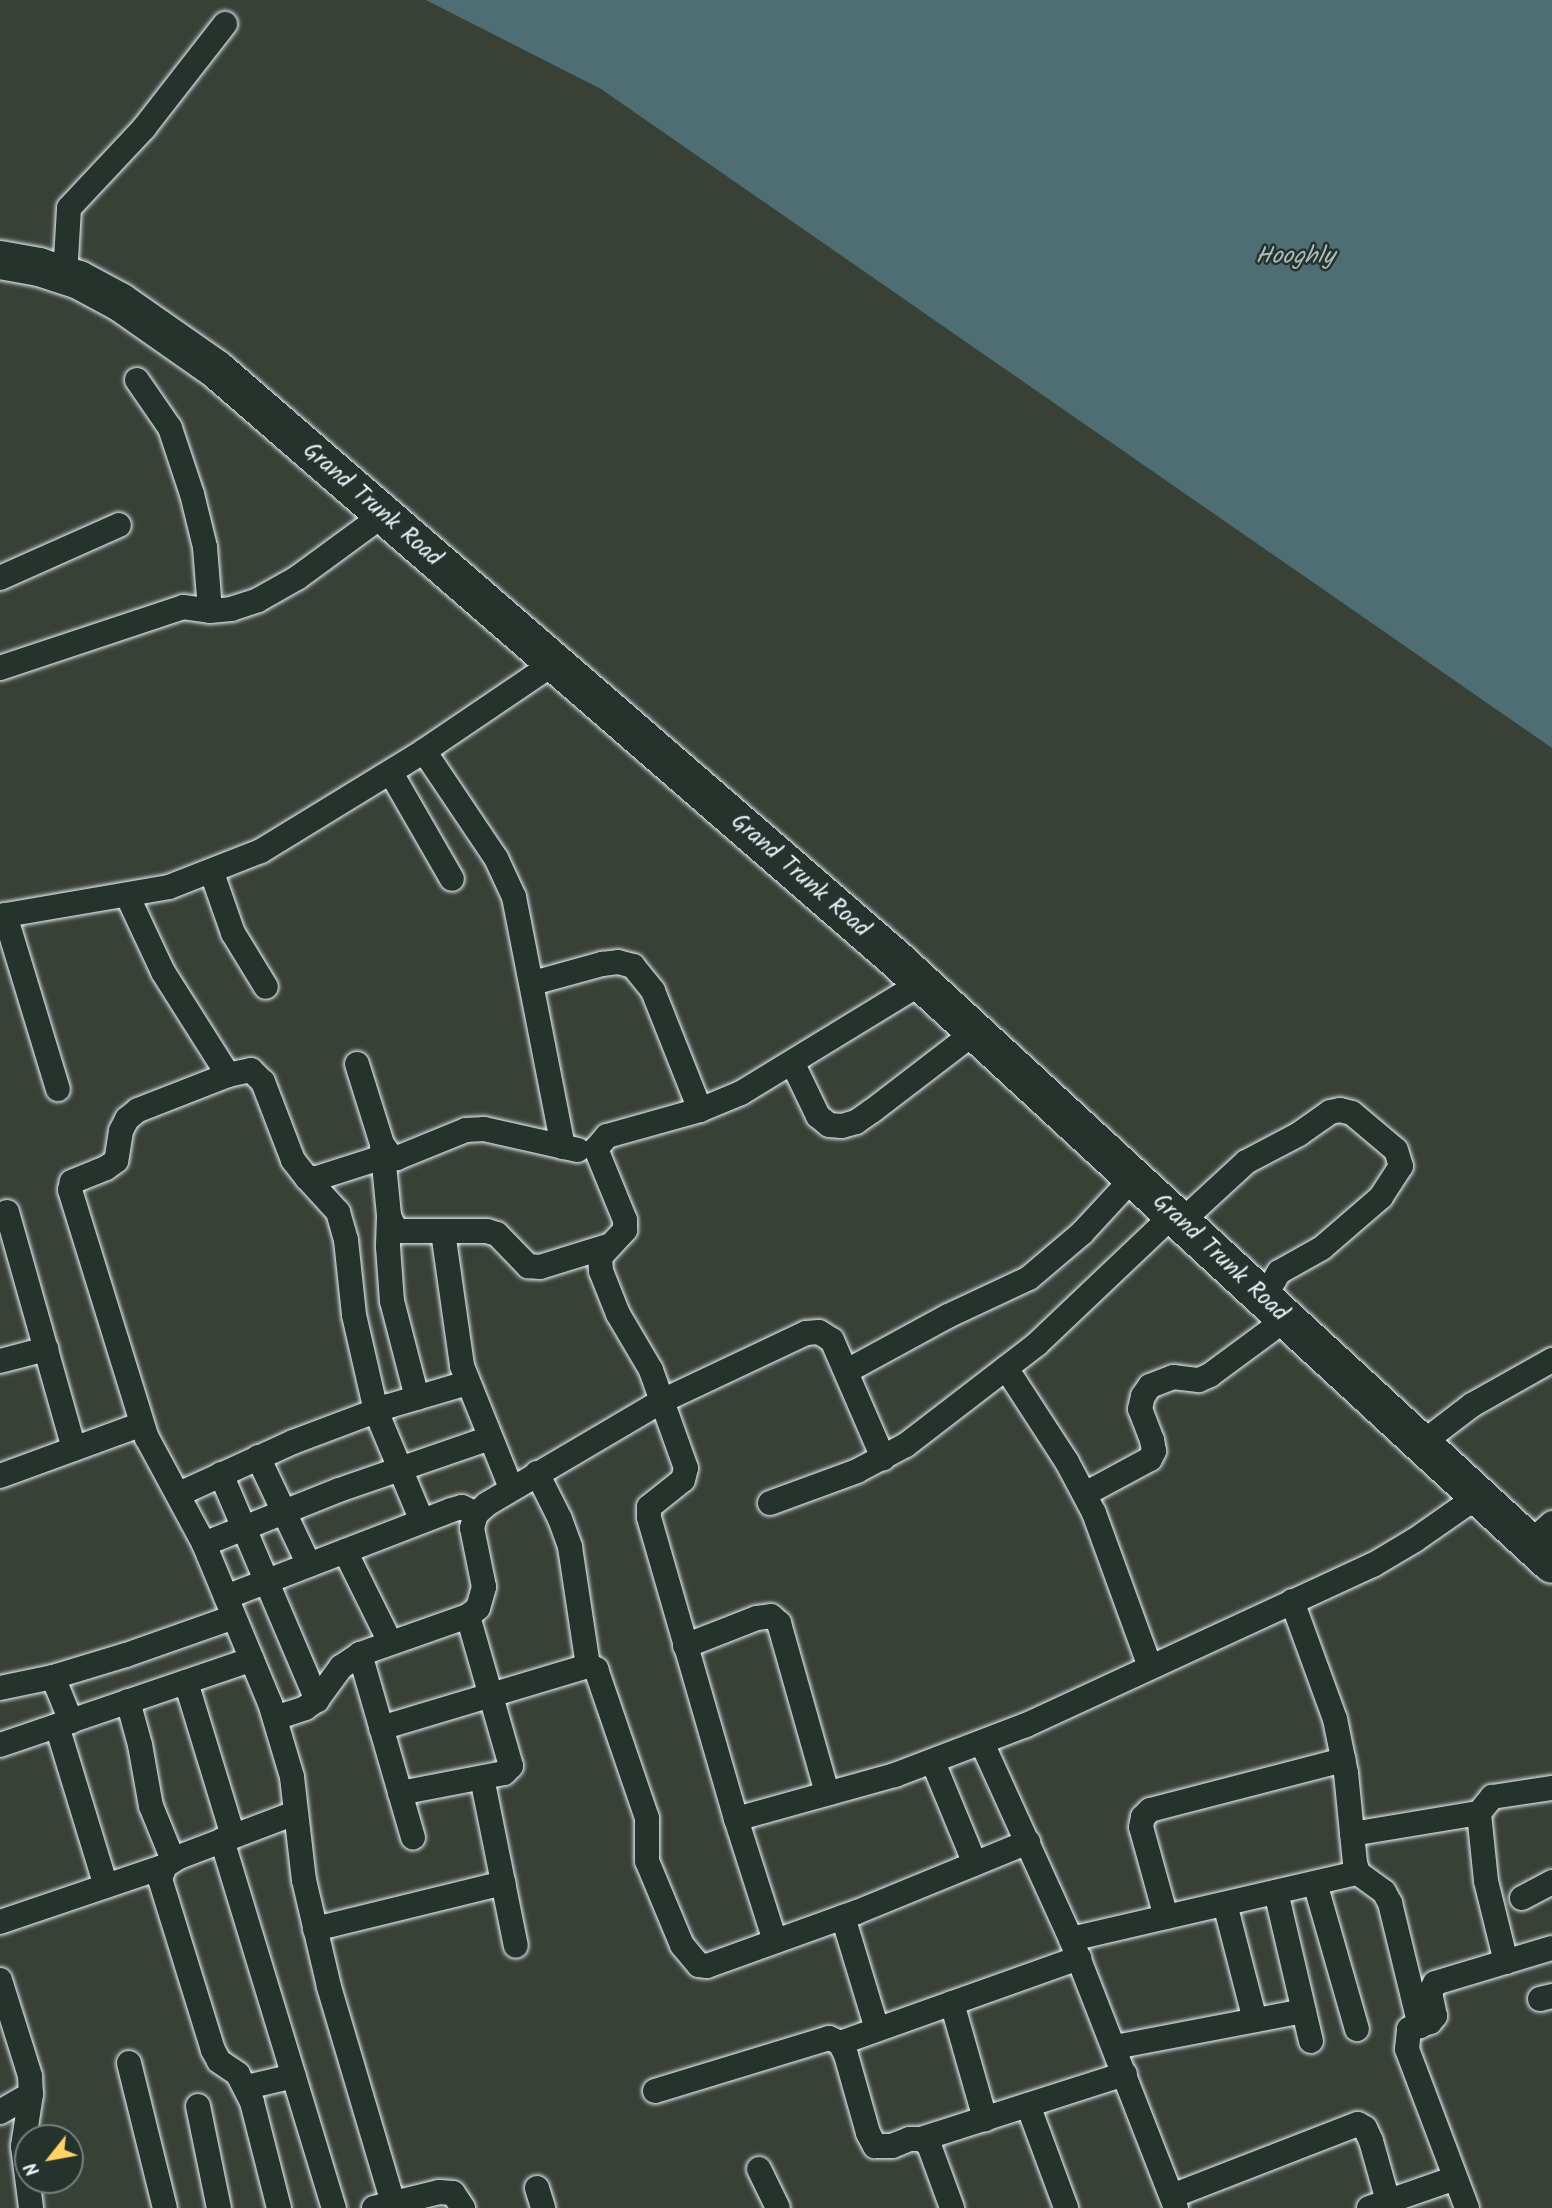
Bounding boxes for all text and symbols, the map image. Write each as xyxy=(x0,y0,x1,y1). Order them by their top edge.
water label: Hooghly xyxy=(1255,243,1335,271)
street label: Grand Trunk Road xyxy=(297,437,447,573)
street label: Grand Trunk Road xyxy=(725,808,875,944)
street label: Grand Trunk Road xyxy=(1147,1188,1293,1328)
north arrow xyxy=(14,2124,84,2194)
text: N xyxy=(17,2156,49,2182)

